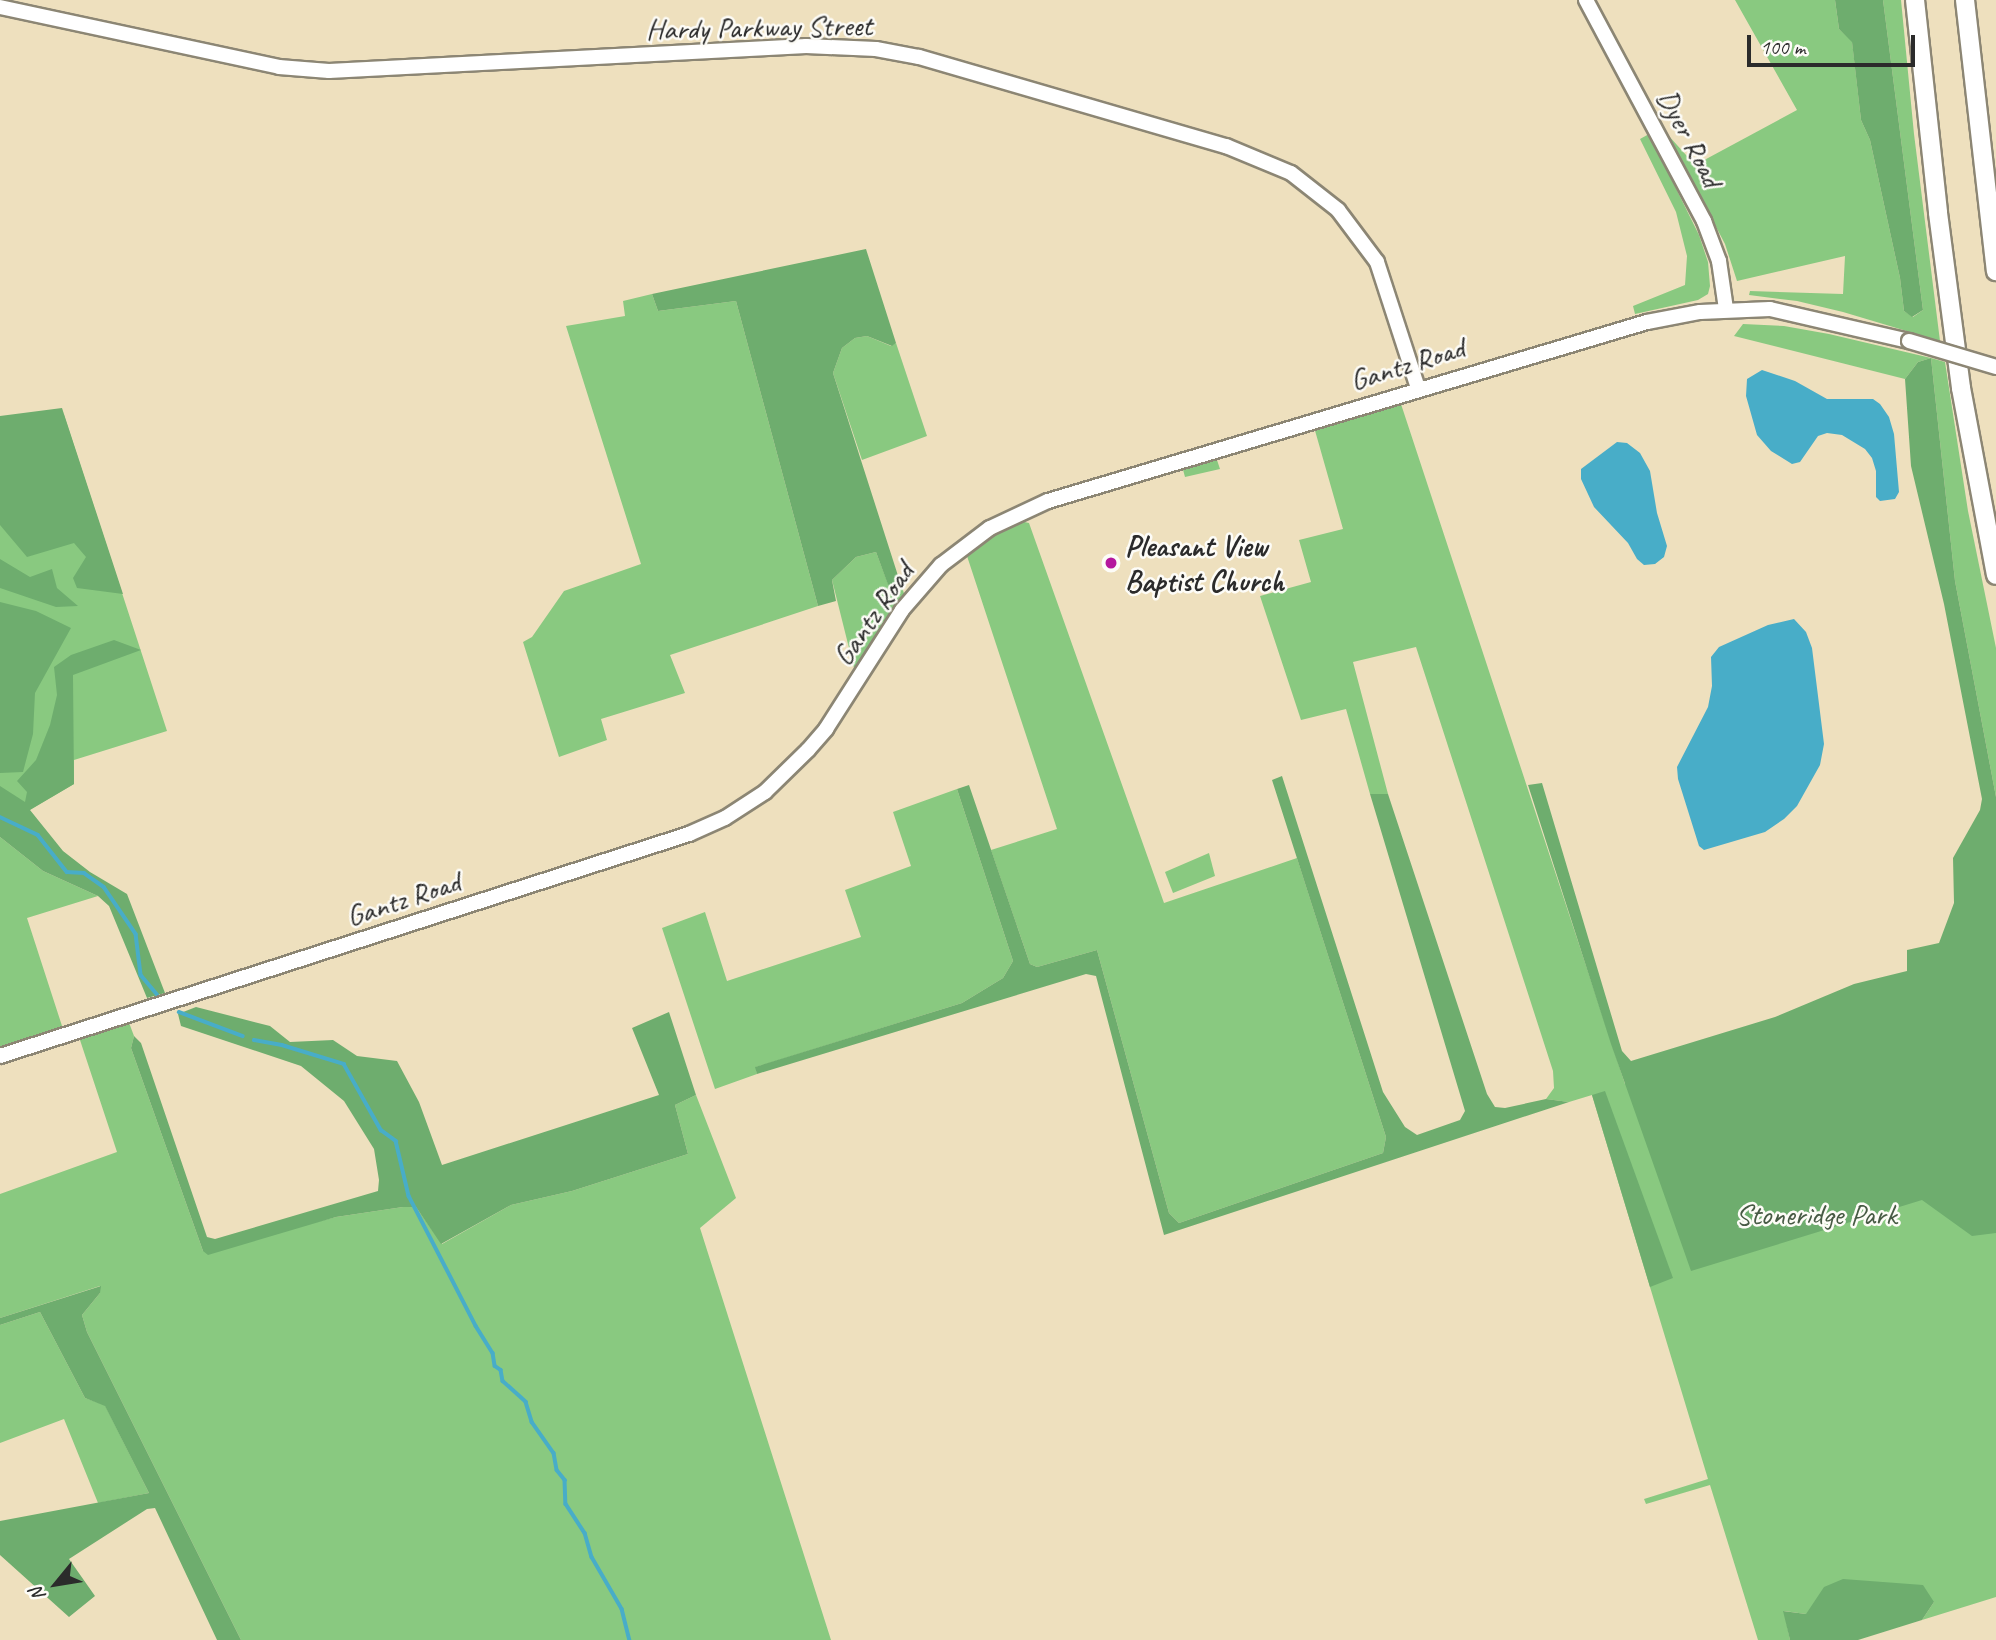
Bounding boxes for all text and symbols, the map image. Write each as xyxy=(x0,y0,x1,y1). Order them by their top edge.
street label: Hardy Parkway Street xyxy=(645,7,873,47)
scale bar xyxy=(1751,21,1919,65)
text: 100 m xyxy=(1760,34,1805,60)
street label: Dyer Road xyxy=(1649,83,1731,193)
street label: Gantz Road xyxy=(1345,330,1469,398)
place label: Pleasant View Baptist Church xyxy=(1125,528,1285,598)
street label: Gantz Road xyxy=(824,555,922,673)
marker: Pleasant View Baptist Church xyxy=(1103,555,1119,571)
street label: Gantz Road xyxy=(341,864,465,934)
park label: Stoneridge Park xyxy=(1735,1196,1897,1232)
north arrow xyxy=(21,1549,91,1619)
text: N xyxy=(24,1583,51,1606)

